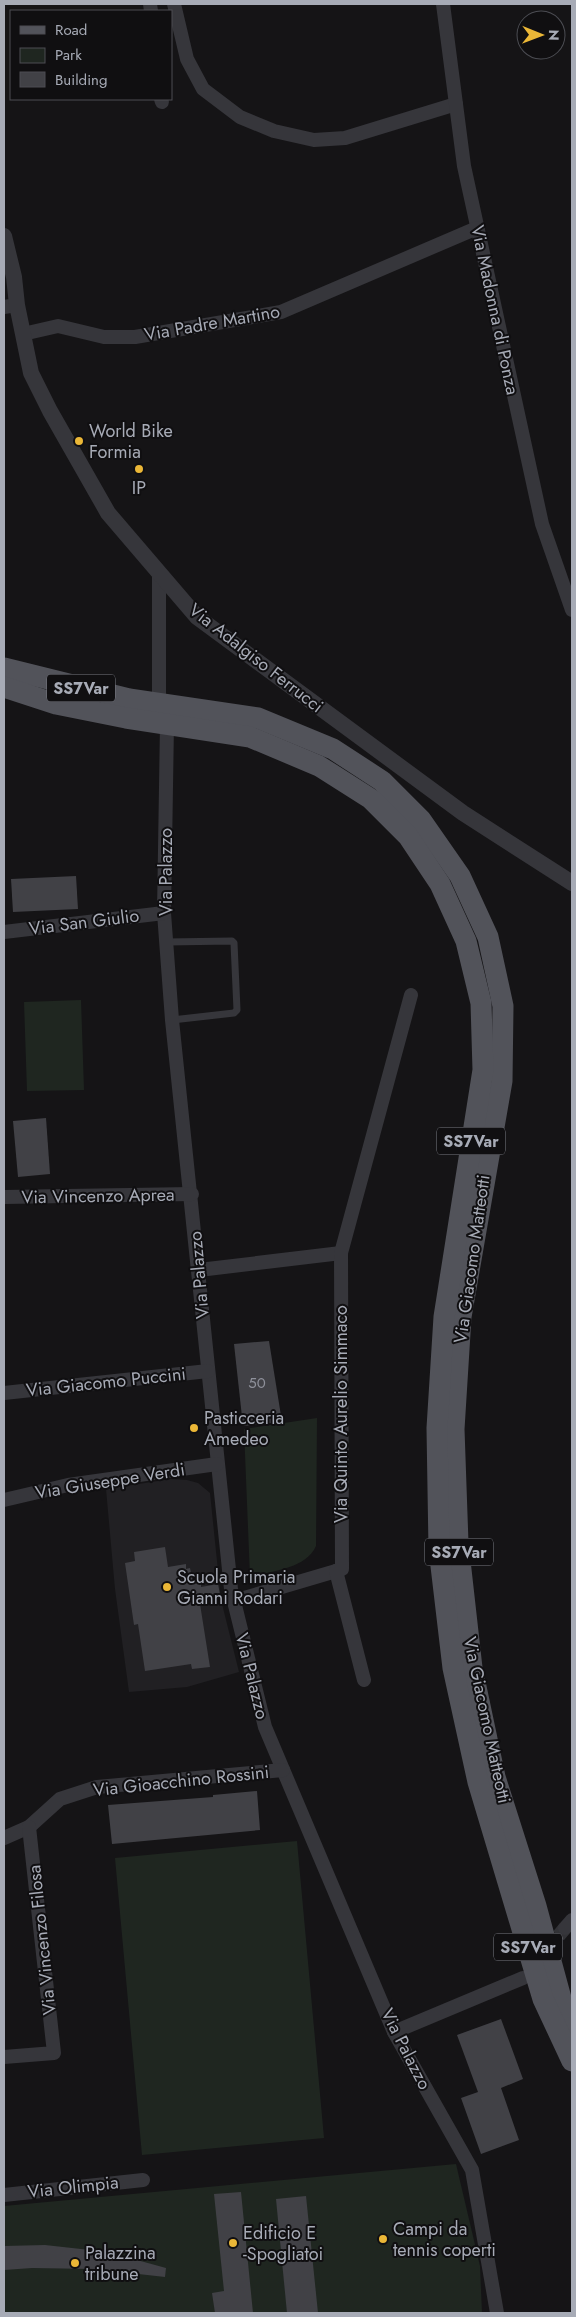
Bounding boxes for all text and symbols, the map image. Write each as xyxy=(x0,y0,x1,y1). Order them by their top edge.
legend xyxy=(10,10,172,100)
north arrow xyxy=(516,10,566,60)
text: Road xyxy=(55,19,87,41)
text: N xyxy=(544,29,564,41)
text: Park xyxy=(55,44,82,66)
text: Building xyxy=(55,69,107,91)
street label: Via Madonna di Ponza xyxy=(464,223,526,397)
street label: Via Padre Martino xyxy=(142,298,282,348)
place label: World Bike Formia xyxy=(89,418,173,465)
marker: World Bike Formia xyxy=(73,435,85,447)
marker: IP xyxy=(133,463,145,475)
place label: IP xyxy=(132,475,146,501)
street label: Via Adalgiso Ferrucci xyxy=(183,597,329,719)
road number: SS7Var xyxy=(47,674,115,701)
street label: Via Palazzo xyxy=(153,828,179,916)
street label: Via San Giulio xyxy=(27,902,141,942)
road number: SS7Var xyxy=(437,1128,505,1154)
street label: Via Giacomo Matteotti xyxy=(447,1173,497,1345)
street label: Via Vincenzo Aprea xyxy=(21,1182,175,1210)
street label: Via Palazzo xyxy=(182,1230,216,1320)
street label: Via Quinto Aurelio Simmaco xyxy=(328,1305,354,1523)
street label: Via Giacomo Puccini xyxy=(25,1361,187,1403)
house number: 50 xyxy=(248,1372,266,1394)
place label: Pasticceria Amedeo xyxy=(204,1405,284,1452)
marker: Pasticceria Amedeo xyxy=(188,1422,200,1434)
street label: Via Giuseppe Verdi xyxy=(33,1456,187,1506)
road number: SS7Var xyxy=(425,1538,493,1565)
place label: Scuola Primaria Gianni Rodari xyxy=(177,1564,296,1611)
marker: Scuola Primaria Gianni Rodari xyxy=(161,1581,173,1593)
street label: Via Palazzo xyxy=(229,1630,275,1722)
street label: Via Giacomo Matteotti xyxy=(457,1634,517,1806)
street label: Via Gioacchino Rossini xyxy=(92,1759,270,1803)
street label: Via Vincenzo Filosa xyxy=(21,1864,63,2016)
road number: SS7Var xyxy=(494,1934,562,1960)
street label: Via Palazzo xyxy=(374,2004,438,2094)
street label: Via Olimpia xyxy=(26,2169,120,2205)
place label: Campi da tennis coperti xyxy=(393,2216,496,2263)
place label: Edificio E -Spogliatoi xyxy=(243,2220,323,2267)
marker: Campi da tennis coperti xyxy=(377,2233,389,2245)
marker: Edificio E -Spogliatoi xyxy=(227,2237,239,2249)
place label: Palazzina tribune xyxy=(85,2240,156,2287)
marker: Palazzina tribune xyxy=(69,2257,81,2269)

